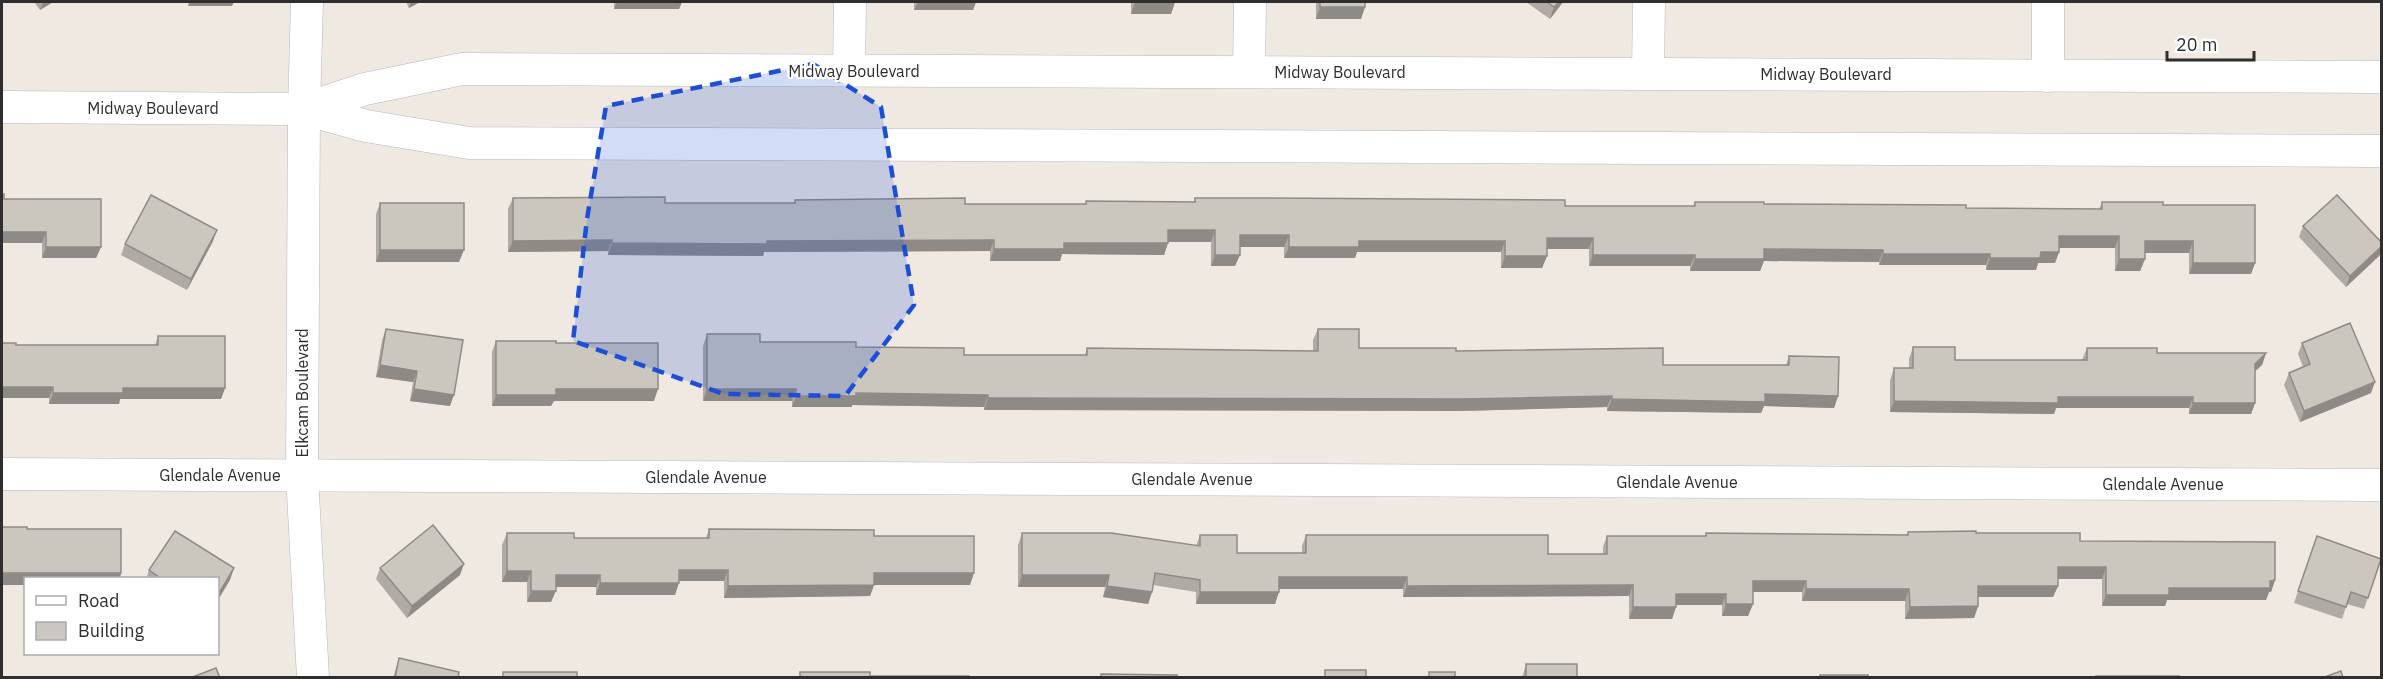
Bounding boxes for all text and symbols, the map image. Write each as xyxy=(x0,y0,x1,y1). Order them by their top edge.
scale bar xyxy=(2167,24,2254,62)
text: 20 m xyxy=(2176,33,2218,56)
street label: Midway Boulevard xyxy=(788,61,920,81)
street label: Midway Boulevard xyxy=(1274,62,1406,82)
street label: Midway Boulevard xyxy=(1760,64,1892,84)
street label: Midway Boulevard xyxy=(87,98,219,118)
street label: Elkcam Boulevard xyxy=(292,328,312,458)
street label: Glendale Avenue xyxy=(159,465,281,485)
street label: Glendale Avenue xyxy=(645,467,767,487)
street label: Glendale Avenue xyxy=(1131,469,1253,489)
street label: Glendale Avenue xyxy=(1616,472,1738,492)
street label: Glendale Avenue xyxy=(2102,474,2224,494)
legend xyxy=(24,577,219,655)
text: Road xyxy=(78,589,119,612)
text: Building xyxy=(78,619,145,642)

